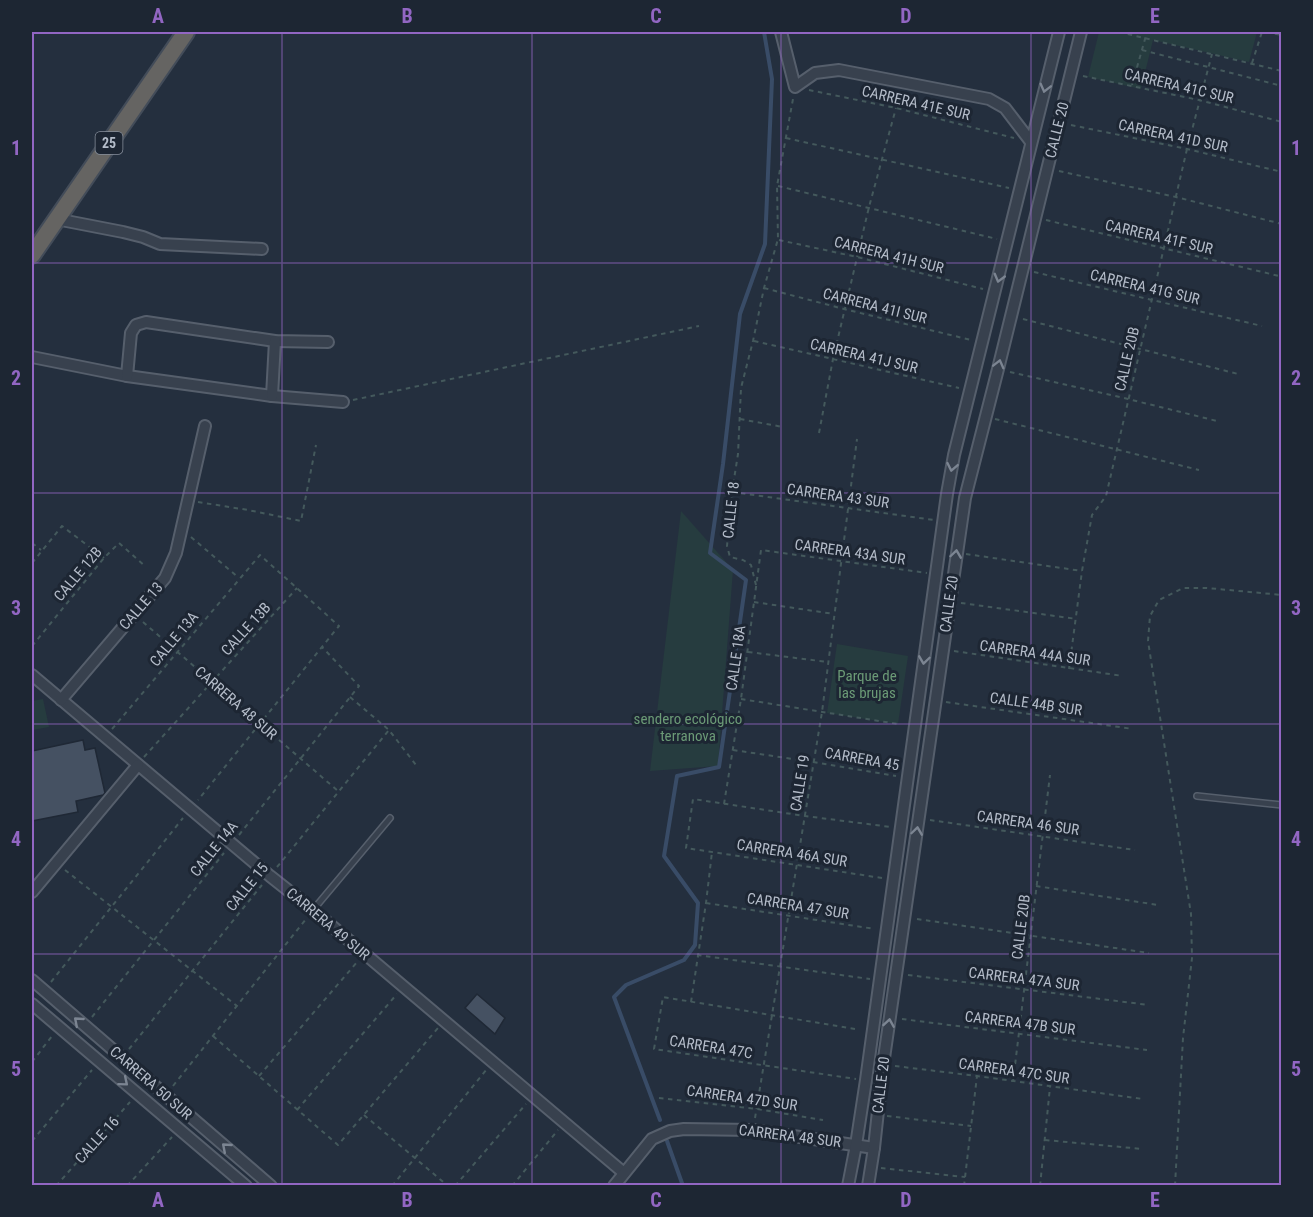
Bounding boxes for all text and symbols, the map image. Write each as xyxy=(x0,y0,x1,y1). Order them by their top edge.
text: A xyxy=(152,4,164,28)
text: B xyxy=(401,4,413,28)
text: C xyxy=(650,4,662,28)
text: D xyxy=(900,4,912,28)
text: E xyxy=(1150,4,1160,28)
street label: CARRERA 41C SUR xyxy=(1123,65,1235,107)
street label: CARRERA 41E SUR xyxy=(860,82,972,124)
one-way arrow xyxy=(1040,82,1052,93)
street label: CALLE 20 xyxy=(1041,100,1073,160)
street label: CARRERA 41D SUR xyxy=(1117,116,1229,156)
road number: 25 xyxy=(96,132,122,154)
text: 1 xyxy=(11,136,21,160)
text: 1 xyxy=(1291,136,1301,160)
street label: CARRERA 41F SUR xyxy=(1103,216,1215,258)
street label: CARRERA 41H SUR xyxy=(832,233,946,277)
street label: CARRERA 41G SUR xyxy=(1088,266,1202,308)
one-way arrow xyxy=(993,272,1006,282)
street label: CARRERA 41I SUR xyxy=(821,284,929,328)
street label: CALLE 20B xyxy=(1111,325,1143,393)
street label: CARRERA 41J SUR xyxy=(808,335,920,377)
one-way arrow xyxy=(992,359,1005,369)
text: 2 xyxy=(11,366,21,390)
text: 2 xyxy=(1291,366,1301,390)
one-way arrow xyxy=(946,462,959,472)
street label: CARRERA 43 SUR xyxy=(786,480,890,512)
street label: CALLE 18 xyxy=(719,481,743,539)
street label: CARRERA 43A SUR xyxy=(793,535,907,569)
street label: CALLE 12B xyxy=(50,543,106,605)
one-way arrow xyxy=(950,550,962,559)
street label: CALLE 20 xyxy=(936,574,962,634)
street label: CALLE 13 xyxy=(115,579,167,633)
text: 3 xyxy=(11,596,21,620)
text: 3 xyxy=(1291,596,1301,620)
street label: CALLE 13B xyxy=(217,599,275,659)
street label: CALLE 13A xyxy=(146,608,202,670)
street label: CALLE 18A xyxy=(723,624,750,692)
street label: CARRERA 44A SUR xyxy=(978,636,1092,670)
one-way arrow xyxy=(918,655,930,664)
street label: CARRERA 48 SUR xyxy=(191,662,281,744)
park label: Parque de las brujas xyxy=(837,667,897,702)
street label: CALLE 44B SUR xyxy=(989,689,1083,719)
park label: sendero ecológico terranova xyxy=(634,710,742,745)
street label: CARRERA 45 xyxy=(823,744,901,774)
street label: CALLE 19 xyxy=(787,753,813,813)
street label: CARRERA 46 SUR xyxy=(976,807,1080,839)
street label: CALLE 14A xyxy=(186,818,242,880)
one-way arrow xyxy=(911,826,923,835)
text: 4 xyxy=(11,827,21,851)
text: 4 xyxy=(1291,827,1301,851)
street label: CARRERA 46A SUR xyxy=(735,835,849,871)
street label: CALLE 15 xyxy=(222,859,272,915)
street label: CARRERA 49 SUR xyxy=(283,884,373,964)
street label: CARRERA 47 SUR xyxy=(746,889,850,923)
street label: CALLE 20B xyxy=(1008,893,1034,961)
street label: CARRERA 47A SUR xyxy=(967,963,1081,995)
street label: CARRERA 47B SUR xyxy=(964,1007,1076,1039)
one-way arrow xyxy=(74,1017,85,1028)
one-way arrow xyxy=(883,1019,895,1028)
street label: CARRERA 47C xyxy=(668,1032,754,1062)
street label: CARRERA 50 SUR xyxy=(106,1042,196,1124)
street label: CARRERA 47C SUR xyxy=(958,1054,1070,1088)
street label: CALLE 20 xyxy=(869,1056,893,1114)
text: 5 xyxy=(11,1057,21,1081)
text: 5 xyxy=(1291,1057,1301,1081)
one-way arrow xyxy=(117,1075,128,1086)
street label: CARRERA 47D SUR xyxy=(686,1081,799,1115)
street label: CALLE 16 xyxy=(71,1113,123,1167)
street label: CARRERA 48 SUR xyxy=(738,1121,842,1151)
one-way arrow xyxy=(222,1144,233,1155)
text: A xyxy=(152,1188,164,1212)
text: B xyxy=(401,1188,413,1212)
text: C xyxy=(650,1188,662,1212)
text: D xyxy=(900,1188,912,1212)
text: E xyxy=(1150,1188,1160,1212)

